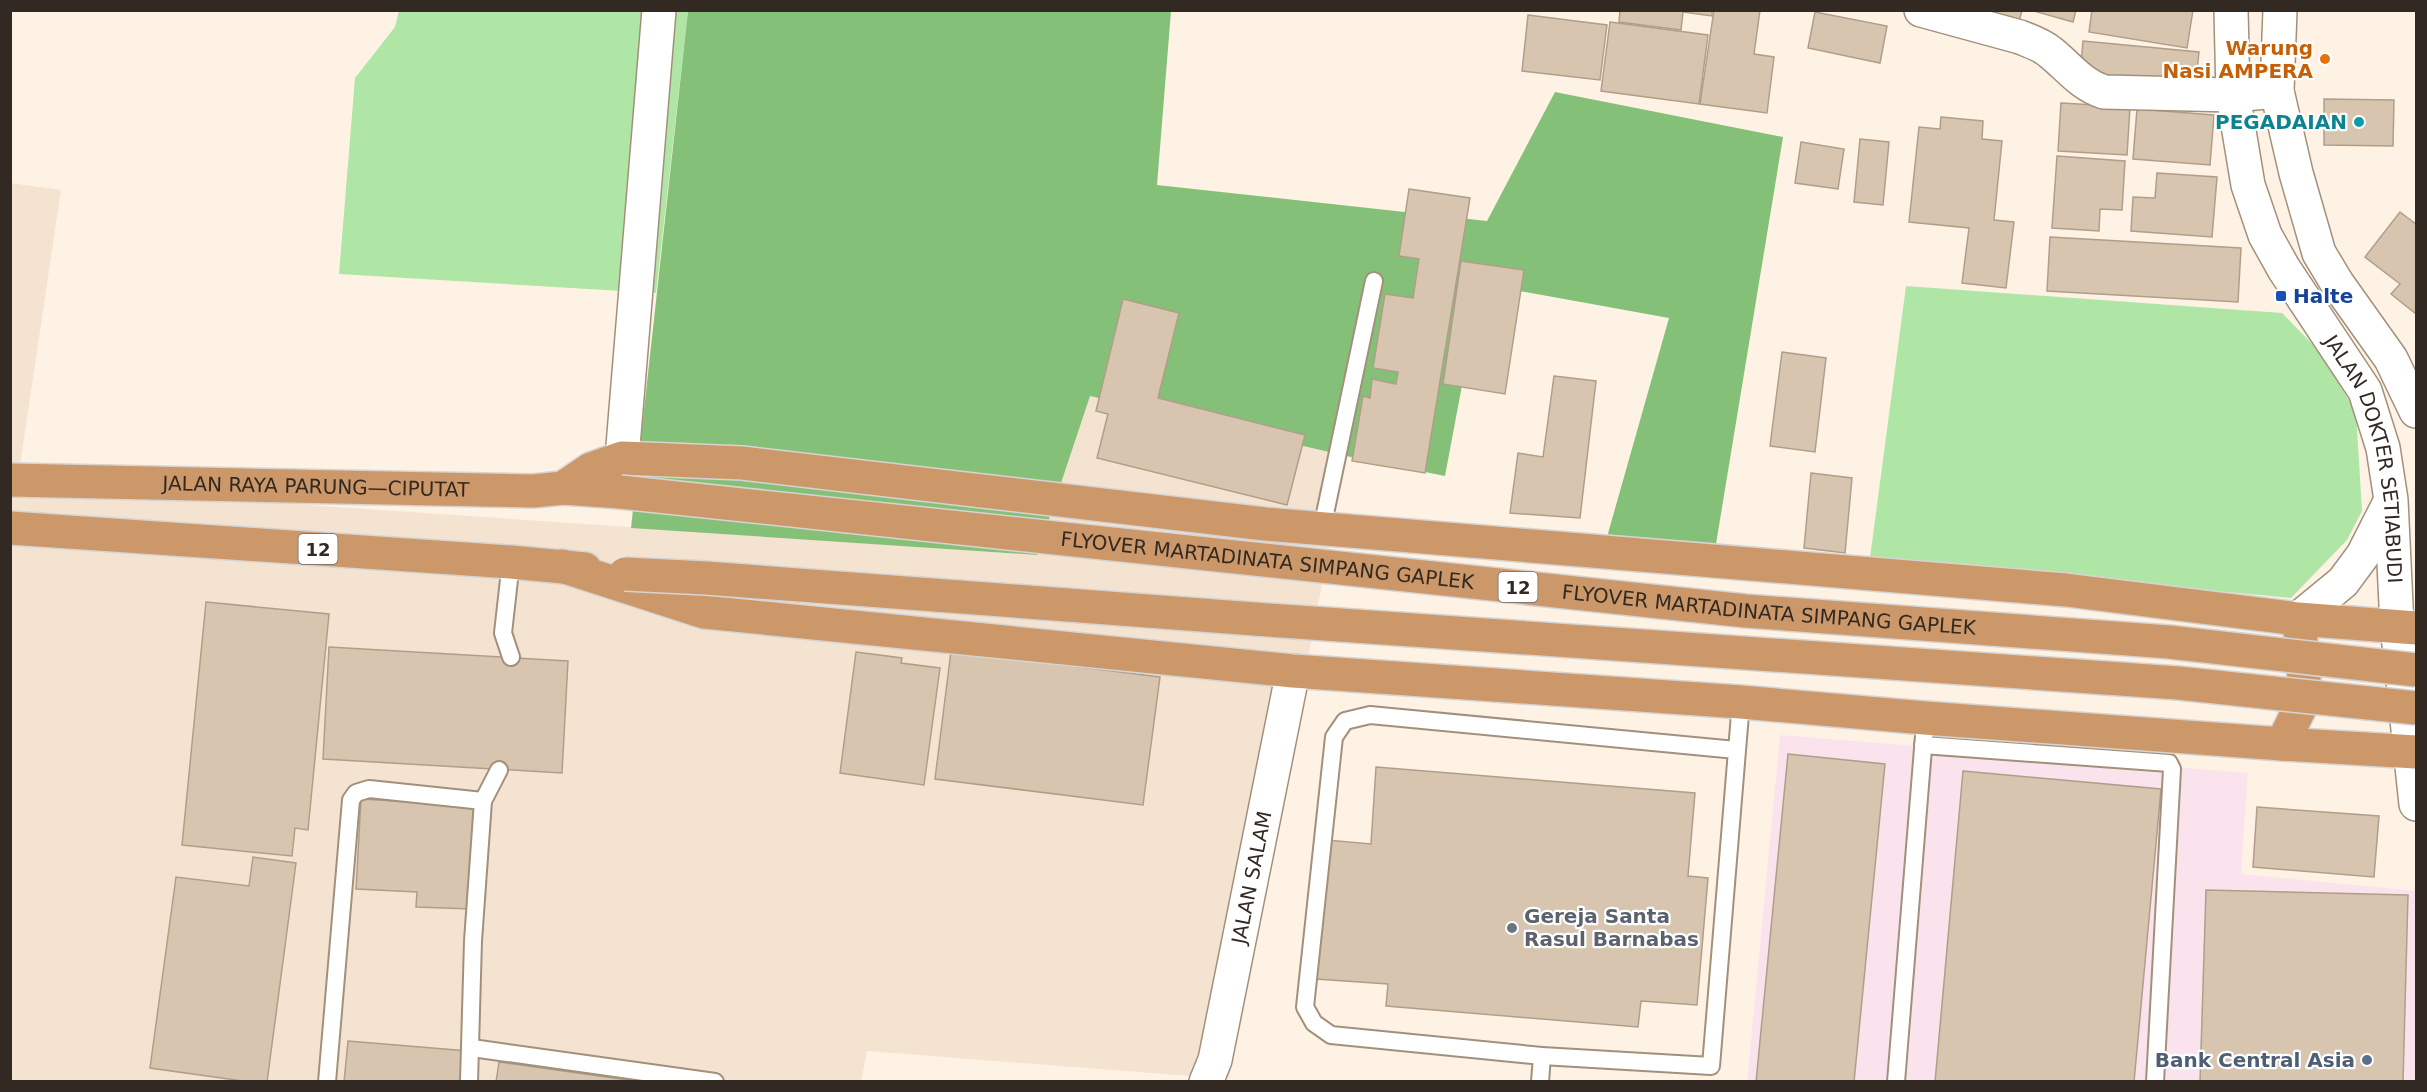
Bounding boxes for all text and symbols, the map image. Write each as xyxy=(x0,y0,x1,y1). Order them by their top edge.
place label: Warung Nasi AMPERA xyxy=(2162,36,2314,83)
marker: Warung Nasi AMPERA xyxy=(2318,52,2332,66)
place label: PEGADAIAN xyxy=(2215,110,2347,134)
marker: PEGADAIAN xyxy=(2352,115,2366,129)
place label: Halte xyxy=(2293,284,2353,308)
marker: Halte xyxy=(2274,289,2288,303)
street label: JALAN DOKTER SETIABUDI xyxy=(2318,329,2407,584)
street label: JALAN RAYA PARUNG—CIPUTAT xyxy=(160,471,470,502)
street label: FLYOVER MARTADINATA SIMPANG GAPLEK xyxy=(1060,527,1476,594)
road number: 12 xyxy=(298,534,338,564)
road number: 12 xyxy=(1498,572,1538,602)
street label: FLYOVER MARTADINATA SIMPANG GAPLEK xyxy=(1561,580,1978,640)
street label: JALAN SALAM xyxy=(1226,809,1277,948)
place label: Gereja Santa Rasul Barnabas xyxy=(1524,904,1699,951)
marker: Gereja Santa Rasul Barnabas xyxy=(1505,921,1519,935)
place label: Bank Central Asia xyxy=(2155,1048,2355,1072)
marker: Bank Central Asia xyxy=(2360,1053,2374,1067)

